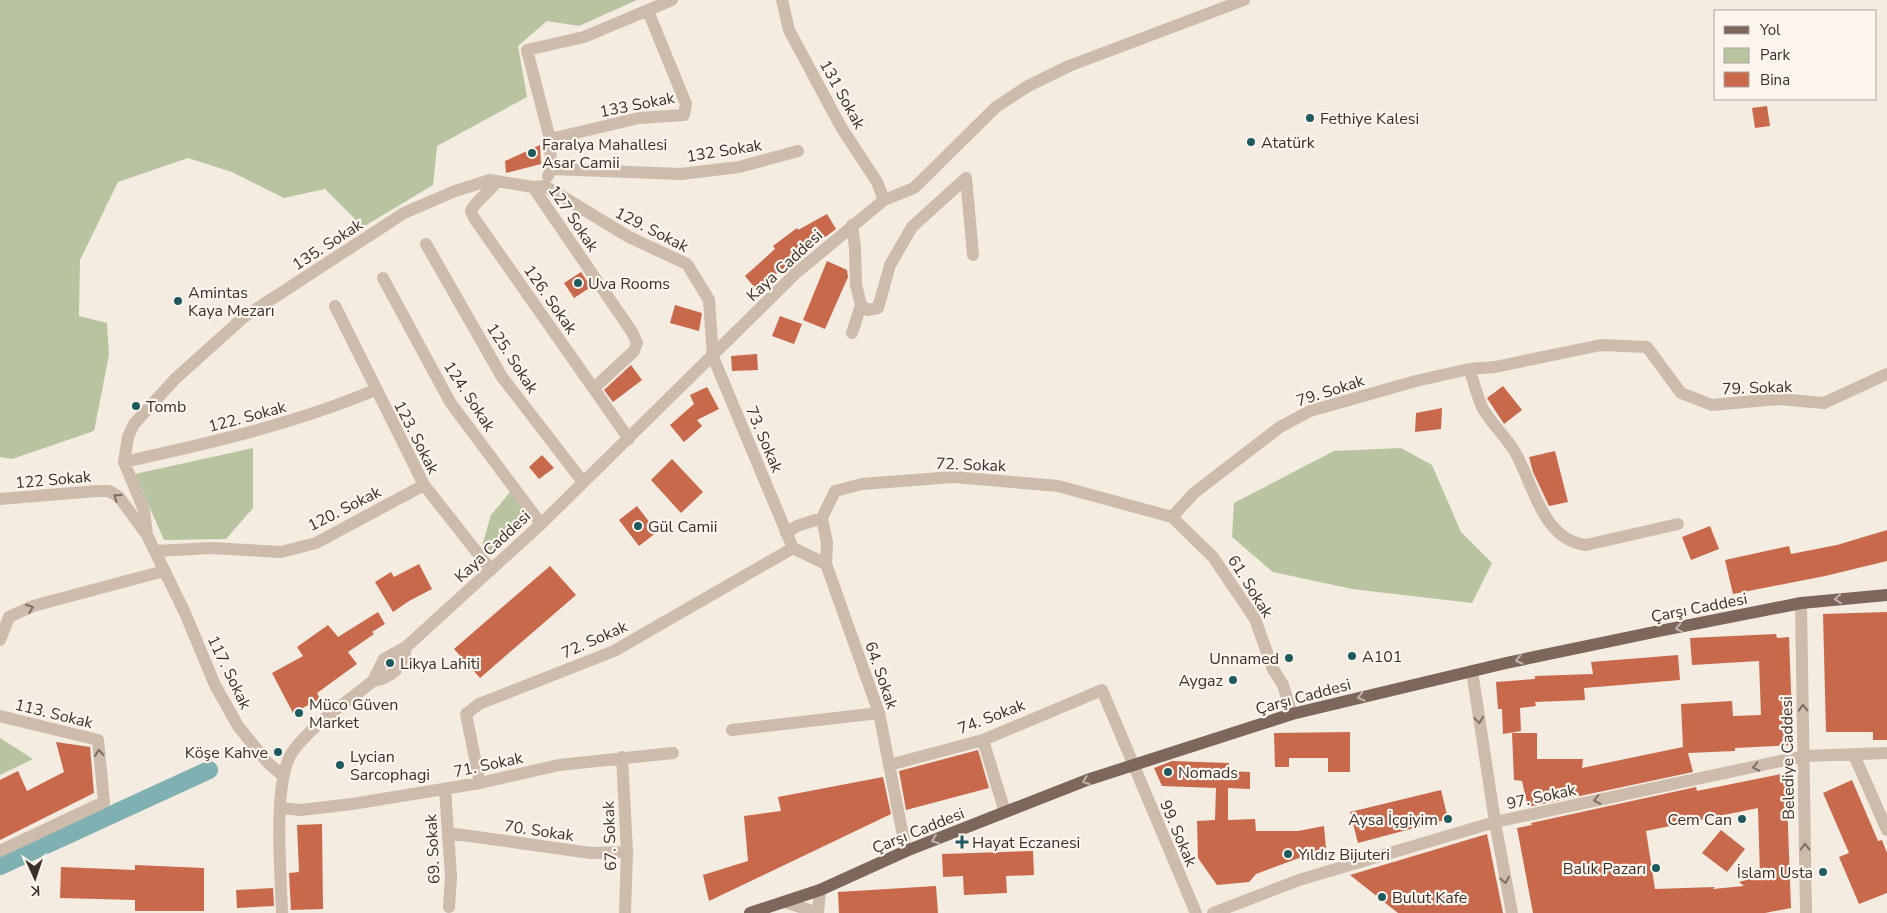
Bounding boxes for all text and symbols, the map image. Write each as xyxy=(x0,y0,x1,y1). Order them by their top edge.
legend xyxy=(1714,10,1877,100)
text: Yol xyxy=(1759,20,1781,40)
text: Park xyxy=(1760,45,1790,65)
street label: 131 Sokak xyxy=(814,56,871,134)
text: Bina xyxy=(1760,70,1790,90)
street label: 133 Sokak xyxy=(598,87,678,123)
place label: Fethiye Kalesi xyxy=(1320,108,1419,130)
marker: Fethiye Kalesi xyxy=(1304,112,1316,124)
place label: Atatürk xyxy=(1261,132,1316,154)
place label: Faralya Mahallesi Asar Camii xyxy=(542,134,667,174)
street label: 132 Sokak xyxy=(685,134,764,168)
marker: Atatürk xyxy=(1245,136,1257,148)
marker: Faralya Mahallesi Asar Camii xyxy=(526,147,538,159)
street label: 127 Sokak xyxy=(543,181,604,257)
street label: 129. Sokak xyxy=(611,202,693,258)
street label: 135. Sokak xyxy=(288,213,368,276)
street label: Kaya Caddesi xyxy=(742,225,828,307)
street label: 126. Sokak xyxy=(518,261,583,339)
place label: Uva Rooms xyxy=(588,273,670,295)
marker: Uva Rooms xyxy=(572,277,584,289)
place label: Amintas Kaya Mezarı xyxy=(188,282,274,322)
marker: Amintas Kaya Mezarı xyxy=(172,295,184,307)
street label: 125. Sokak xyxy=(481,319,544,399)
street label: 124. Sokak xyxy=(438,357,501,437)
street label: 79. Sokak xyxy=(1294,369,1368,412)
street label: 79. Sokak xyxy=(1722,376,1793,400)
place label: Tomb xyxy=(146,396,186,418)
street label: 122. Sokak xyxy=(206,396,290,438)
street label: 123. Sokak xyxy=(388,397,444,479)
marker: Tomb xyxy=(130,400,142,412)
street label: 73. Sokak xyxy=(740,403,788,477)
street label: 72. Sokak xyxy=(936,453,1007,477)
street label: 122 Sokak xyxy=(14,466,93,494)
street label: 120. Sokak xyxy=(304,481,386,537)
one-way arrow xyxy=(113,494,123,503)
street label: Kaya Caddesi xyxy=(450,506,536,588)
place label: Gül Camii xyxy=(648,516,718,538)
marker: Gül Camii xyxy=(632,520,644,532)
street label: 61. Sokak xyxy=(1222,551,1279,623)
street label: Çarşı Caddesi xyxy=(1649,588,1749,628)
one-way arrow xyxy=(1834,593,1842,604)
one-way arrow xyxy=(25,603,34,614)
street label: 72. Sokak xyxy=(558,615,632,664)
one-way arrow xyxy=(1674,622,1683,632)
street label: 117. Sokak xyxy=(202,632,257,714)
street label: 64. Sokak xyxy=(859,639,903,713)
place label: A101 xyxy=(1362,646,1402,668)
place label: Unnamed xyxy=(1209,648,1279,670)
marker: A101 xyxy=(1346,650,1358,662)
marker: Unnamed xyxy=(1283,652,1295,664)
place label: Likya Lahiti xyxy=(400,653,480,675)
one-way arrow xyxy=(1515,654,1524,665)
marker: Likya Lahiti xyxy=(384,657,396,669)
place label: Aygaz xyxy=(1178,670,1223,692)
marker: Aygaz xyxy=(1227,674,1239,686)
street label: Çarşı Caddesi xyxy=(1253,674,1353,720)
one-way arrow xyxy=(1357,691,1366,702)
street label: 113. Sokak xyxy=(12,694,96,735)
place label: Müco Güven Market xyxy=(309,694,398,734)
street label: 74. Sokak xyxy=(955,694,1029,740)
street label: Belediye Caddesi xyxy=(1776,696,1800,820)
one-way arrow xyxy=(1798,703,1808,711)
marker: Müco Güven Market xyxy=(293,707,305,719)
one-way arrow xyxy=(1474,715,1484,724)
place label: Köşe Kahve xyxy=(185,742,268,764)
marker: Köşe Kahve xyxy=(272,746,284,758)
place label: Lycian Sarcophagi xyxy=(350,746,430,786)
street label: 71. Sokak xyxy=(452,747,526,783)
one-way arrow xyxy=(94,749,105,757)
marker: Lycian Sarcophagi xyxy=(334,759,346,771)
one-way arrow xyxy=(1751,761,1760,771)
place label: Nomads xyxy=(1178,762,1238,784)
marker: Nomads xyxy=(1162,766,1174,778)
one-way arrow xyxy=(1082,775,1091,785)
street label: 97. Sokak xyxy=(1505,779,1579,815)
one-way arrow xyxy=(1592,795,1601,805)
street label: 99. Sokak xyxy=(1154,797,1202,871)
street label: 67. Sokak xyxy=(598,800,622,871)
street label: Çarşı Caddesi xyxy=(869,802,968,859)
place label: Aysa İçgiyim xyxy=(1348,809,1438,831)
place label: Cem Can xyxy=(1667,809,1732,831)
street label: 69. Sokak xyxy=(420,812,446,885)
marker: Aysa İçgiyim xyxy=(1442,813,1454,825)
marker: Cem Can xyxy=(1736,813,1748,825)
street label: 70. Sokak xyxy=(503,815,576,847)
place label: Hayat Eczanesi xyxy=(972,832,1080,854)
one-way arrow xyxy=(931,834,940,844)
marker: Hayat Eczanesi xyxy=(956,836,968,848)
one-way arrow xyxy=(1800,843,1810,850)
place label: Yıldız Bijuteri xyxy=(1297,844,1390,866)
marker: Yıldız Bijuteri xyxy=(1282,848,1294,860)
north arrow xyxy=(10,853,60,903)
place label: Balık Pazarı xyxy=(1563,858,1646,880)
marker: Balık Pazarı xyxy=(1650,862,1662,874)
place label: İslam Usta xyxy=(1737,862,1813,884)
marker: İslam Usta xyxy=(1817,866,1829,878)
one-way arrow xyxy=(1500,876,1510,884)
text: K xyxy=(30,881,41,900)
place label: Bulut Kafe xyxy=(1392,887,1467,909)
marker: Bulut Kafe xyxy=(1376,891,1388,903)

